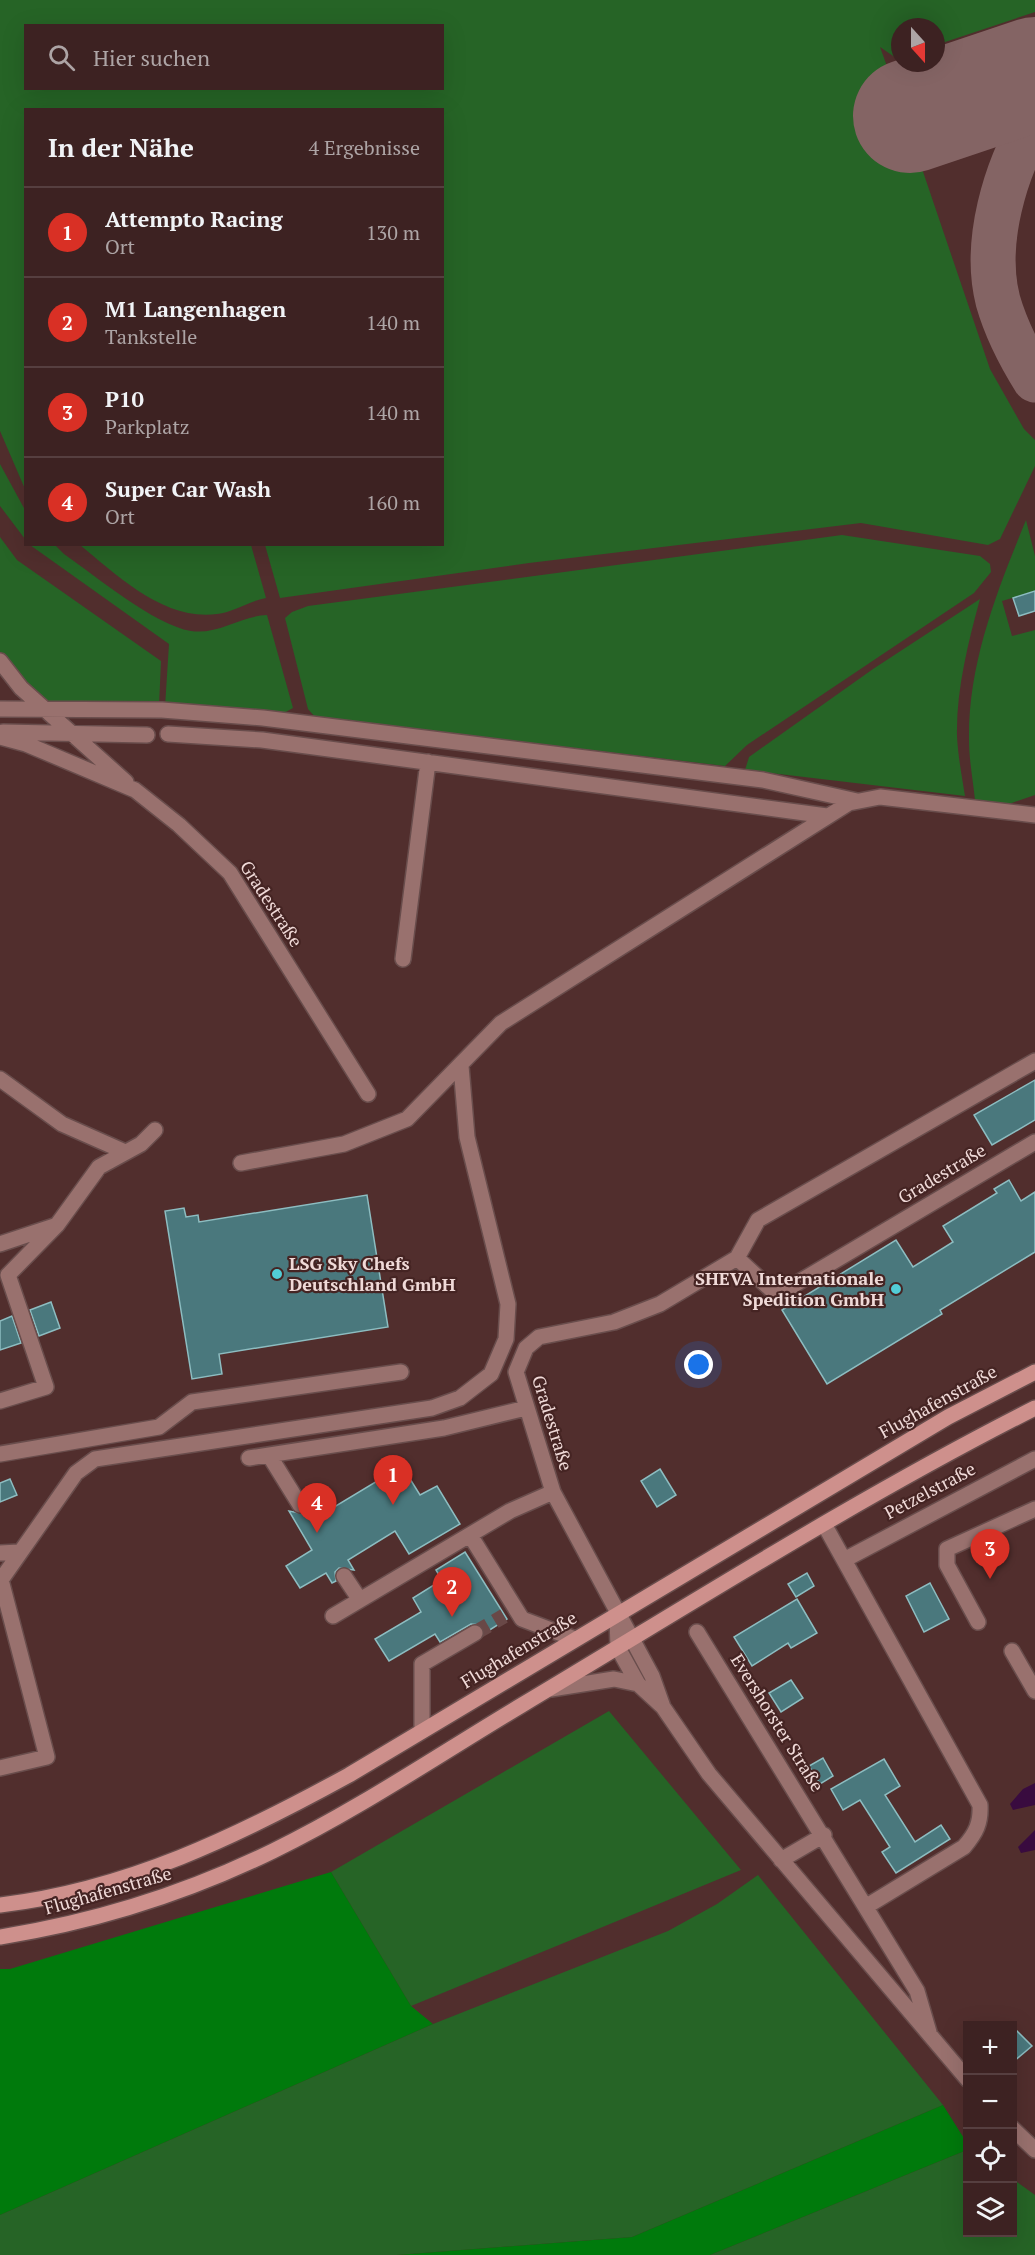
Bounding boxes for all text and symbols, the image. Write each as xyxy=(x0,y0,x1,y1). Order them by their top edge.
north arrow xyxy=(891,18,945,72)
search box xyxy=(24,24,444,90)
icon: search xyxy=(45,41,78,74)
text: Hier suchen xyxy=(93,43,210,72)
text: In der Nähe xyxy=(48,130,194,164)
text: 4 Ergebnisse xyxy=(308,134,420,161)
text: Attempto Racing xyxy=(105,204,283,233)
text: 1 xyxy=(62,219,73,246)
text: 130 m xyxy=(366,219,420,246)
text: Ort xyxy=(105,233,135,260)
text: M1 Langenhagen xyxy=(105,294,286,323)
text: 2 xyxy=(62,309,73,336)
text: 140 m xyxy=(366,309,420,336)
text: Tankstelle xyxy=(105,323,197,350)
text: P10 xyxy=(105,384,144,413)
text: 3 xyxy=(62,399,73,426)
text: 140 m xyxy=(366,399,420,426)
text: Parkplatz xyxy=(105,413,190,440)
text: Super Car Wash xyxy=(105,474,271,503)
text: 4 xyxy=(62,489,73,516)
text: 160 m xyxy=(366,489,420,516)
text: Ort xyxy=(105,503,135,530)
street label: Gradestraße xyxy=(235,856,309,951)
street label: Gradestraße xyxy=(893,1138,990,1209)
place label: LSG Sky Chefs Deutschland GmbH xyxy=(289,1251,456,1296)
place label: SHEVA Internationale Spedition GmbH xyxy=(695,1266,884,1311)
marker: LSG Sky Chefs Deutschland GmbH xyxy=(270,1267,284,1281)
marker: SHEVA Internationale Spedition GmbH xyxy=(889,1282,903,1296)
your location xyxy=(684,1350,713,1379)
street label: Flughafenstraße xyxy=(874,1359,1001,1443)
street label: Gradestraße xyxy=(527,1372,579,1473)
pin: 1 xyxy=(374,1456,412,1505)
street label: Petzelstraße xyxy=(880,1456,979,1524)
pin: 4 xyxy=(298,1484,336,1533)
pin: 3 xyxy=(970,1530,1010,1579)
pin: 2 xyxy=(432,1568,472,1617)
street label: Flughafenstraße xyxy=(456,1605,581,1693)
street label: Evershorster Straße xyxy=(726,1649,830,1796)
street label: Flughafenstraße xyxy=(41,1860,174,1920)
map controls xyxy=(963,2021,1017,2237)
button: + xyxy=(963,2021,1017,2075)
button: − xyxy=(963,2075,1017,2129)
button: locate xyxy=(963,2129,1017,2183)
button: layers xyxy=(963,2183,1017,2237)

